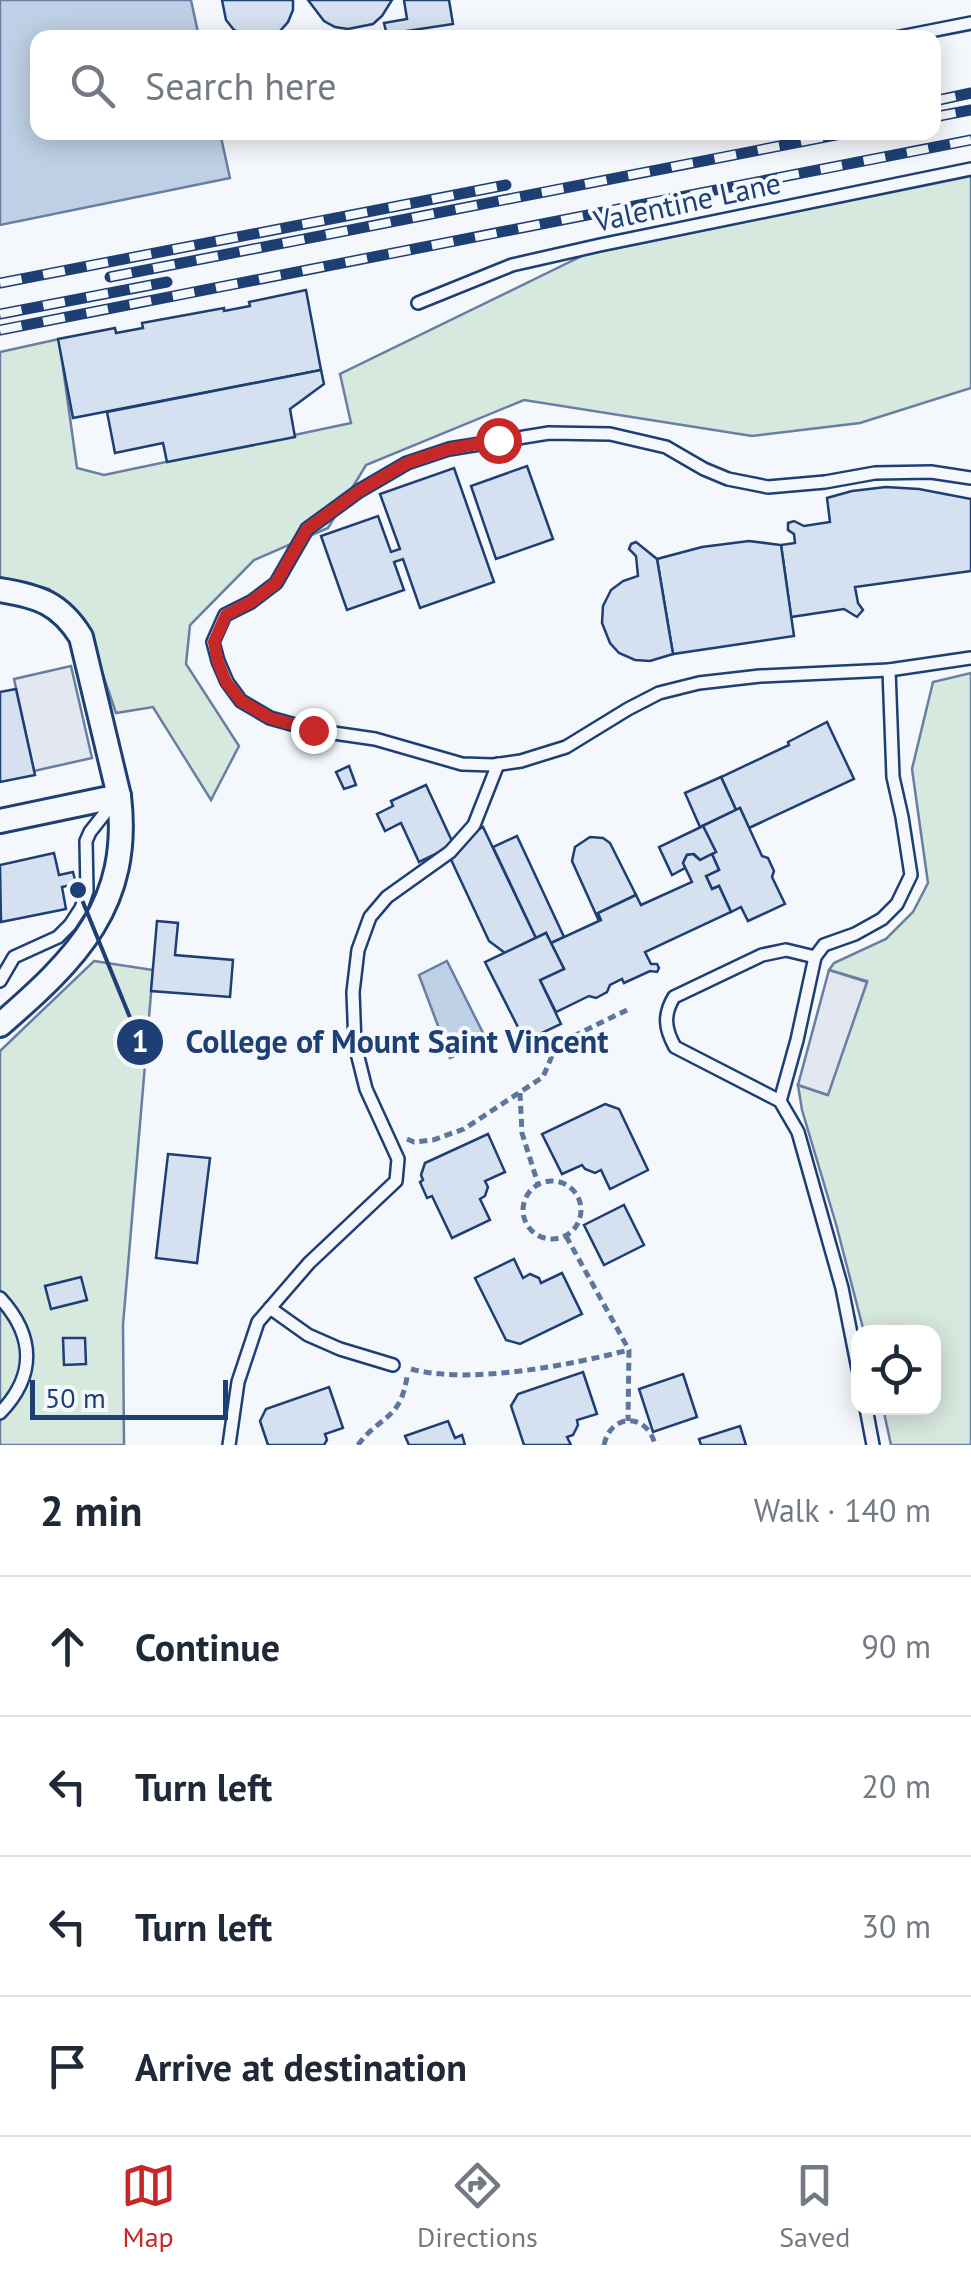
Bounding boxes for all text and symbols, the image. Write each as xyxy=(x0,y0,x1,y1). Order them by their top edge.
search box xyxy=(30,30,941,140)
icon: search xyxy=(65,58,120,113)
text: Search here xyxy=(145,61,337,110)
street label: Valentine Lane xyxy=(589,162,784,240)
route start xyxy=(476,418,522,464)
route end xyxy=(291,708,337,754)
callout: College of Mount Saint Vincent xyxy=(115,1011,629,1073)
text: College of Mount Saint Vincent xyxy=(186,1020,609,1062)
text: 1 xyxy=(131,1021,149,1060)
map controls xyxy=(851,1325,941,1415)
button: locate xyxy=(851,1325,941,1415)
scale bar xyxy=(30,1375,228,1420)
text: 50 m xyxy=(45,1379,106,1416)
text: 2 min xyxy=(40,1483,142,1538)
text: Walk · 140 m xyxy=(754,1489,931,1531)
icon: ahead xyxy=(40,1619,95,1674)
text: Continue xyxy=(135,1622,280,1671)
text: 90 m xyxy=(862,1625,931,1667)
icon: left xyxy=(40,1759,95,1814)
text: Turn left xyxy=(135,1762,272,1811)
text: 20 m xyxy=(862,1765,931,1807)
icon: left xyxy=(40,1899,95,1954)
text: Turn left xyxy=(135,1902,272,1951)
text: 30 m xyxy=(862,1905,931,1947)
icon: arrive xyxy=(40,2039,95,2094)
text: Arrive at destination xyxy=(135,2042,467,2091)
tab: Map xyxy=(121,2158,176,2255)
tab: Directions xyxy=(417,2158,538,2255)
tab: Saved xyxy=(779,2158,850,2255)

